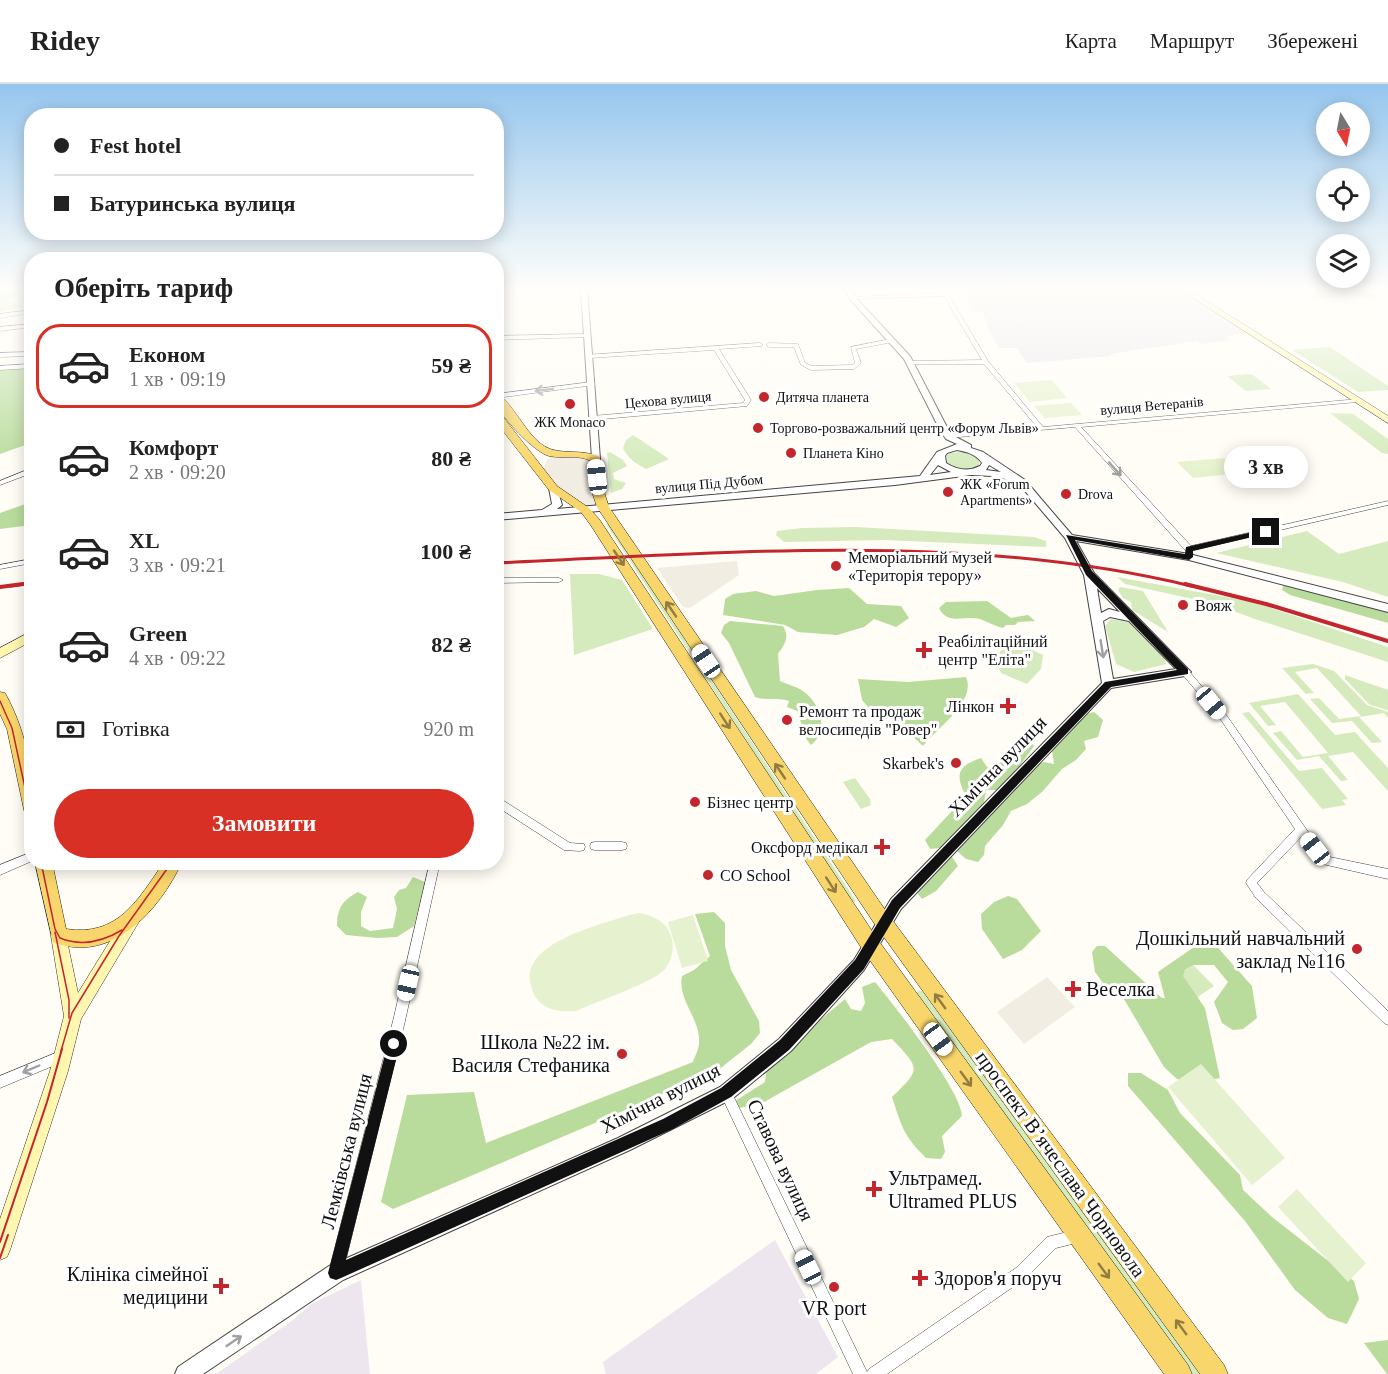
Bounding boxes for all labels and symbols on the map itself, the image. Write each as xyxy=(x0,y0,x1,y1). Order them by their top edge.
north arrow xyxy=(1316,102,1370,156)
one-way arrow xyxy=(535,385,555,396)
street label: Цехова вулиця xyxy=(624,389,712,411)
marker: Дитяча планета xyxy=(757,390,771,404)
place label: Дитяча планета xyxy=(776,390,870,405)
street label: вулиця Ветеранів xyxy=(1100,394,1205,418)
marker: ЖК Monaco xyxy=(563,397,577,411)
place label: ЖК Monaco xyxy=(534,415,606,430)
marker: Торгово-розважальний центр «Форум Львів» xyxy=(751,421,765,435)
place label: Торгово-розважальний центр «Форум Львів» xyxy=(770,421,1039,436)
callout: 3 хв xyxy=(1224,445,1308,487)
marker: Планета Кіно xyxy=(784,446,798,460)
place label: Планета Кіно xyxy=(803,446,884,461)
car xyxy=(586,458,608,496)
one-way arrow xyxy=(1108,461,1123,476)
street label: вулиця Під Дубом xyxy=(654,472,764,496)
place label: ЖК «Forum Apartments» xyxy=(960,477,1032,508)
marker: ЖК «Forum Apartments» xyxy=(941,485,955,499)
marker: Drova xyxy=(1059,487,1073,501)
place label: Drova xyxy=(1078,487,1114,502)
route end xyxy=(1252,518,1279,545)
one-way arrow xyxy=(613,549,625,565)
place label: Меморіальний музей «Територія терору» xyxy=(848,549,992,585)
marker: Меморіальний музей «Територія терору» xyxy=(829,559,843,573)
place label: Вояж xyxy=(1195,597,1233,614)
marker: Вояж xyxy=(1176,598,1190,612)
one-way arrow xyxy=(665,601,677,618)
place label: Реабілітаційний центр "Еліта" xyxy=(938,633,1048,669)
one-way arrow xyxy=(1097,639,1108,658)
car xyxy=(688,641,724,681)
marker: Реабілітаційний центр "Еліта" xyxy=(915,641,933,659)
car xyxy=(1193,683,1229,723)
marker: Лінкон xyxy=(999,697,1017,715)
place label: Лінкон xyxy=(947,698,994,715)
place label: Ремонт та продаж велосипедів "Ровер" xyxy=(799,703,937,739)
street label: Хімічна вулиця xyxy=(943,711,1051,822)
one-way arrow xyxy=(720,712,732,729)
marker: Ремонт та продаж велосипедів "Ровер" xyxy=(780,713,794,727)
place label: Skarbek's xyxy=(882,755,944,772)
marker: Skarbek's xyxy=(949,756,963,770)
one-way arrow xyxy=(774,763,786,779)
place label: Бізнес центр xyxy=(707,794,794,812)
marker: Бізнес центр xyxy=(688,795,702,809)
car xyxy=(1297,829,1333,869)
marker: Оксфорд медікал xyxy=(873,838,891,856)
place label: Оксфорд медікал xyxy=(751,839,868,857)
place label: CO School xyxy=(720,867,791,884)
marker: CO School xyxy=(701,868,715,882)
one-way arrow xyxy=(825,876,837,893)
place label: Дошкільний навчальний заклад №116 xyxy=(1136,927,1345,973)
marker: Дошкільний навчальний заклад №116 xyxy=(1350,942,1364,956)
car xyxy=(395,963,421,1003)
place label: Веселка xyxy=(1086,978,1155,1000)
marker: Веселка xyxy=(1064,980,1082,998)
one-way arrow xyxy=(934,993,947,1009)
car xyxy=(920,1019,956,1059)
route start xyxy=(380,1030,407,1057)
place label: Школа №22 ім. Василя Стефаника xyxy=(452,1031,610,1077)
marker: Школа №22 ім. Василя Стефаника xyxy=(615,1047,629,1061)
street label: проспект Вʼячеслава Чорновола xyxy=(971,1047,1150,1282)
street label: Хімічна вулиця xyxy=(596,1058,724,1139)
one-way arrow xyxy=(23,1064,41,1075)
one-way arrow xyxy=(960,1070,972,1086)
street label: Лемківська вулиця xyxy=(316,1071,377,1231)
street label: Ставова вулиця xyxy=(742,1096,819,1225)
place label: Ультрамед. Ultramed PLUS xyxy=(888,1167,1017,1212)
marker: Ультрамед. Ultramed PLUS xyxy=(865,1180,883,1198)
car xyxy=(792,1247,824,1287)
place label: Клініка сімейної медицини xyxy=(67,1263,208,1309)
one-way arrow xyxy=(1098,1263,1111,1279)
place label: Здоров'я поруч xyxy=(934,1267,1061,1290)
marker: Здоров'я поруч xyxy=(911,1269,929,1287)
marker: Клініка сімейної медицини xyxy=(212,1277,230,1295)
marker: VR port xyxy=(827,1280,841,1294)
place label: VR port xyxy=(802,1297,867,1320)
one-way arrow xyxy=(1174,1319,1187,1335)
one-way arrow xyxy=(225,1335,241,1347)

